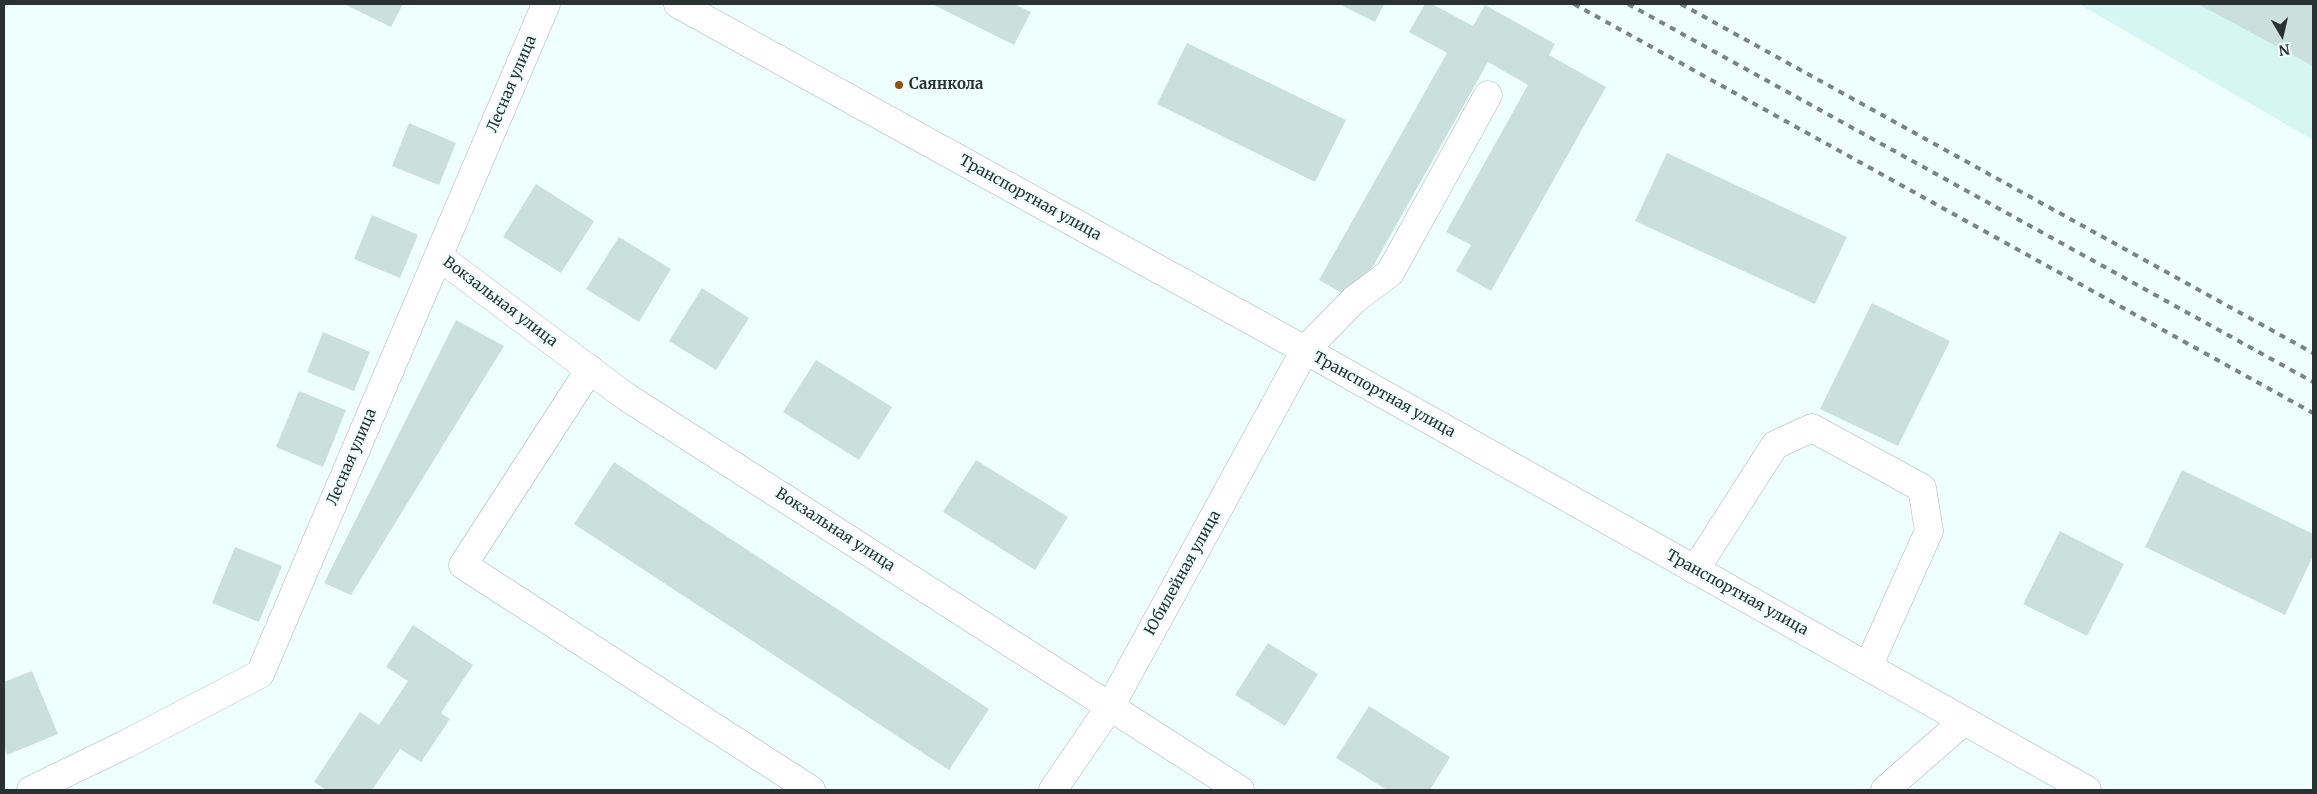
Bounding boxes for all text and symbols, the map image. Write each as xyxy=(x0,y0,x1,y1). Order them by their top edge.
north arrow xyxy=(2257,10,2307,60)
street label: Лесная улица xyxy=(484,33,540,135)
text: N xyxy=(2277,40,2291,60)
place label: Саянкола xyxy=(909,76,983,94)
marker: Саянкола xyxy=(893,79,905,91)
street label: Транспортная улица xyxy=(956,151,1104,245)
street label: Вокзальная улица xyxy=(439,253,561,351)
street label: Транспортная улица xyxy=(1310,348,1458,442)
street label: Лесная улица xyxy=(324,406,380,508)
street label: Вокзальная улица xyxy=(772,485,898,575)
street label: Юбилейная улица xyxy=(1141,508,1225,638)
street label: Транспортная улица xyxy=(1663,546,1811,640)

